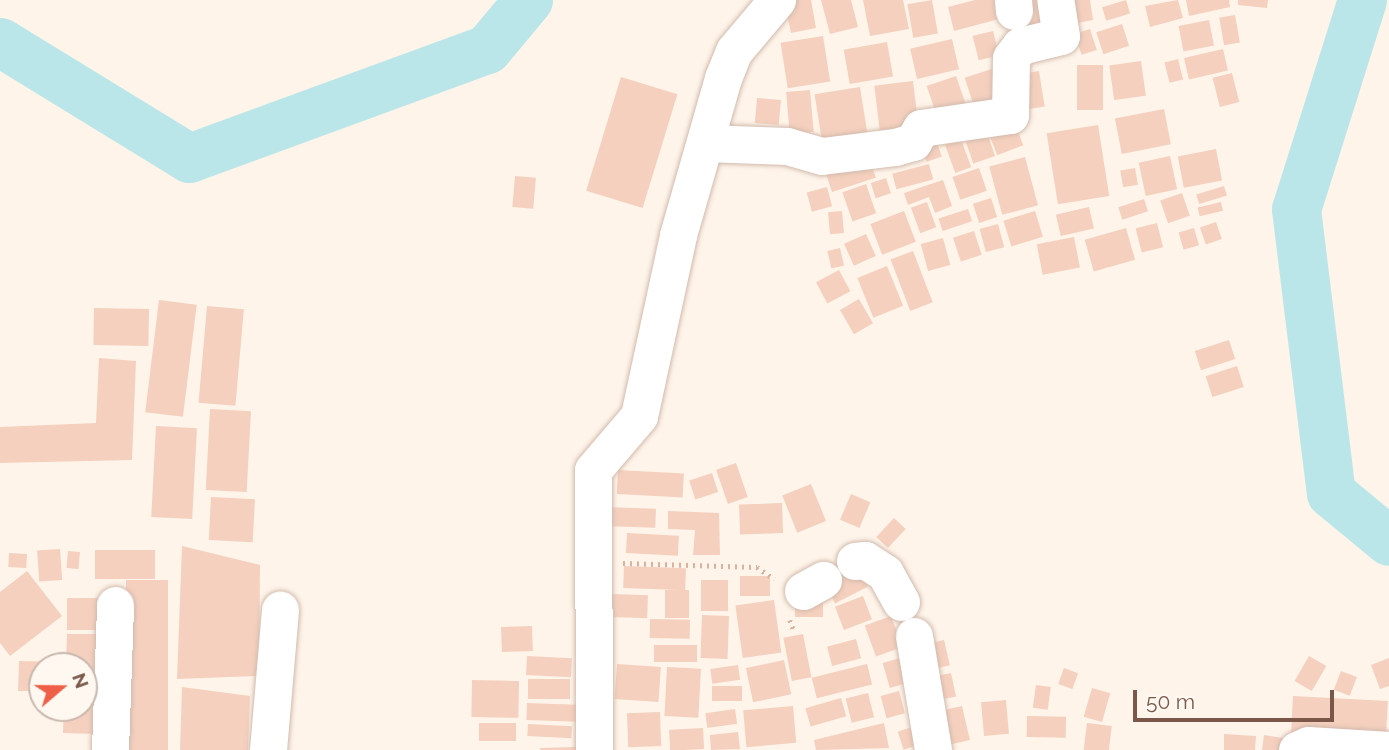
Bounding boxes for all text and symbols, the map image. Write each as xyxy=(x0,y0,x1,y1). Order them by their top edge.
north arrow xyxy=(28,652,98,722)
text: N xyxy=(68,670,94,691)
scale bar xyxy=(1137,676,1338,720)
text: 50 m xyxy=(1146,689,1195,714)

